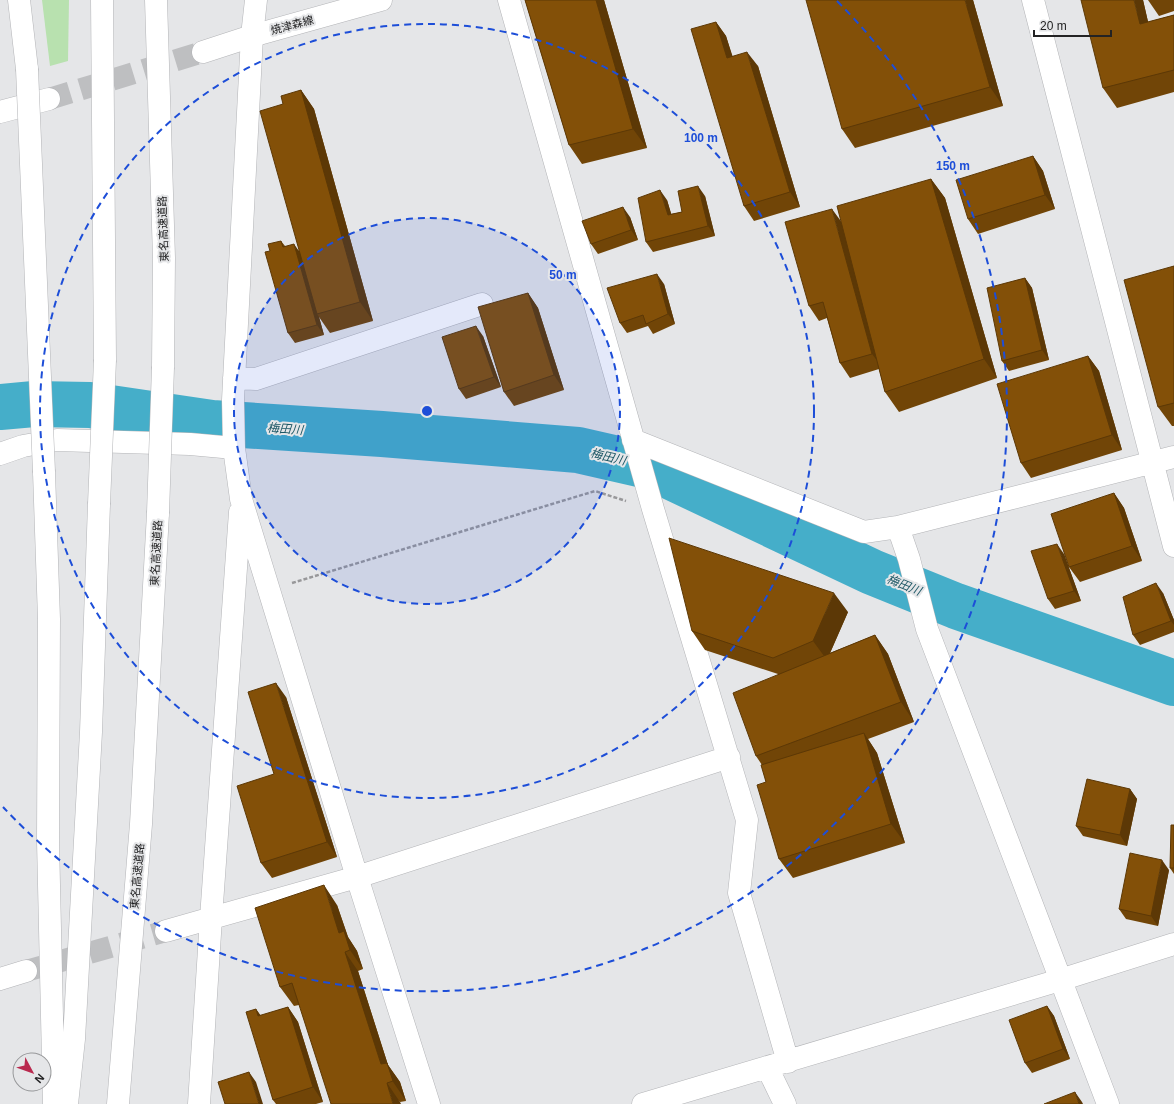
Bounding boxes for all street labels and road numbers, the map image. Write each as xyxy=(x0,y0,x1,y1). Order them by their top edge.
street label: 焼津森線 xyxy=(269,14,315,36)
street label: 東名高速道路 xyxy=(156,196,170,262)
street label: 東名高速道路 xyxy=(148,520,164,586)
street label: 東名高速道路 xyxy=(128,843,146,909)

